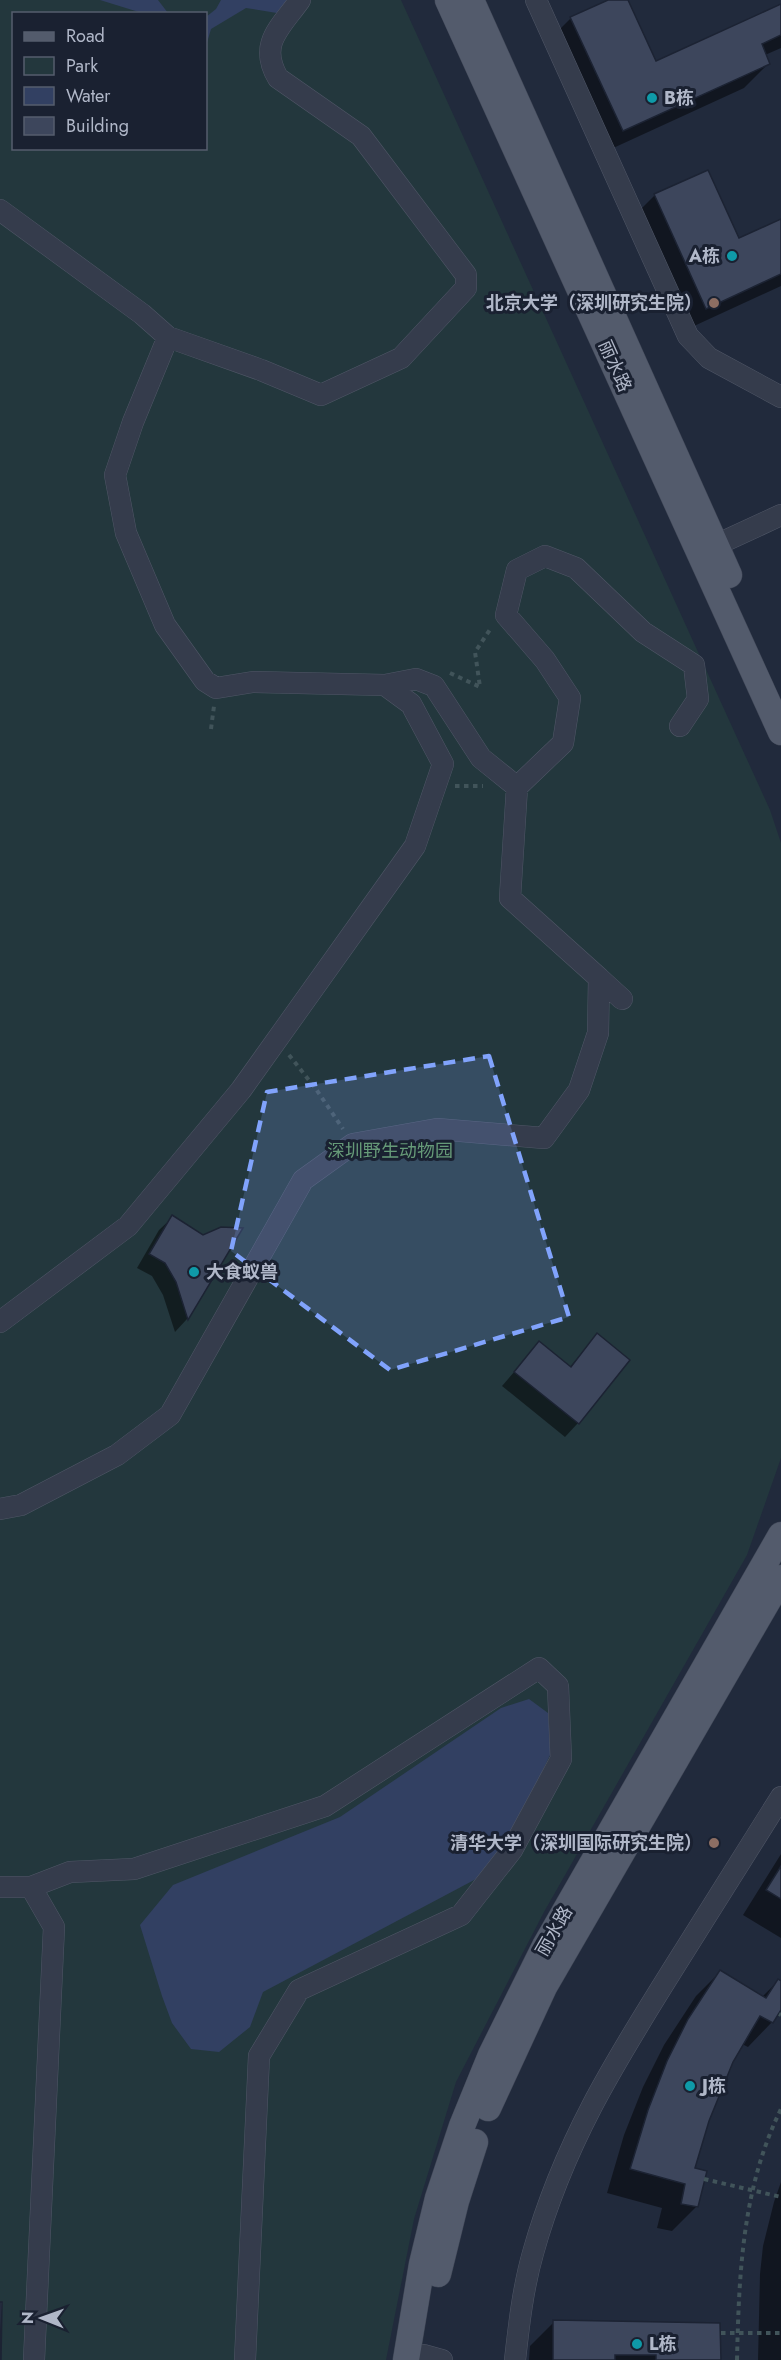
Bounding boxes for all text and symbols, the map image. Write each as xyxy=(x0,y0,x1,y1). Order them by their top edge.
legend xyxy=(12,12,207,150)
text: Road xyxy=(66,23,105,49)
text: Park xyxy=(66,53,98,79)
text: Water xyxy=(66,83,111,109)
place label: B栋 xyxy=(664,85,694,111)
marker: B栋 xyxy=(645,91,659,105)
text: Building xyxy=(66,113,129,139)
place label: A栋 xyxy=(688,243,720,269)
marker: A栋 xyxy=(725,249,739,263)
place label: 北京大学（深圳研究生院） xyxy=(486,290,702,316)
marker: 北京大学（深圳研究生院） xyxy=(707,296,721,310)
street label: 丽水路 xyxy=(592,336,638,396)
park label: 深圳野生动物园 xyxy=(327,1138,453,1164)
place label: 大食蚁兽 xyxy=(206,1259,278,1285)
marker: 大食蚁兽 xyxy=(187,1265,201,1279)
place label: 清华大学（深圳国际研究生院） xyxy=(450,1830,702,1856)
marker: 清华大学（深圳国际研究生院） xyxy=(707,1836,721,1850)
street label: 丽水路 xyxy=(529,1901,579,1961)
place label: J栋 xyxy=(699,2073,726,2099)
marker: J栋 xyxy=(683,2079,697,2093)
north arrow xyxy=(12,2288,72,2348)
text: N xyxy=(16,2311,39,2324)
place label: L栋 xyxy=(649,2331,677,2357)
marker: L栋 xyxy=(630,2337,644,2351)

